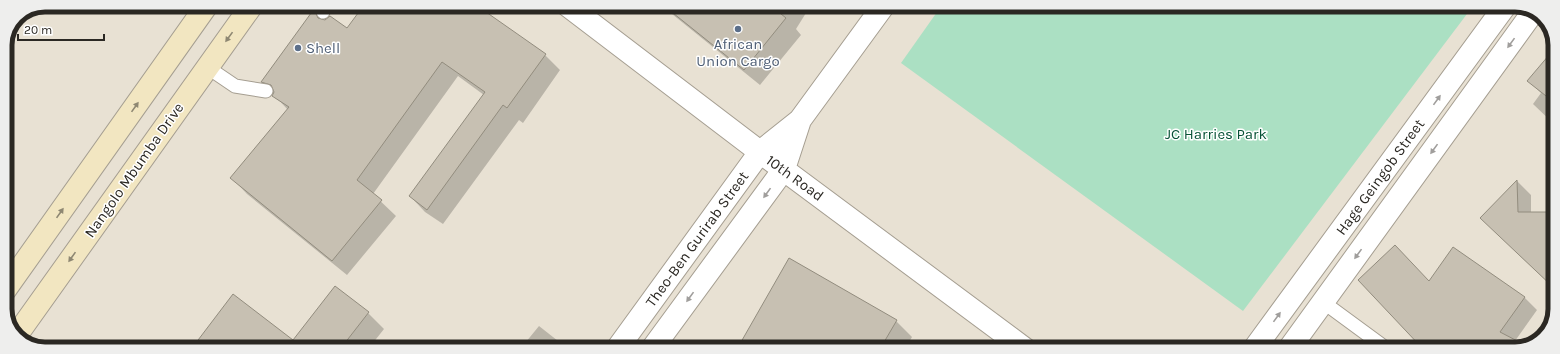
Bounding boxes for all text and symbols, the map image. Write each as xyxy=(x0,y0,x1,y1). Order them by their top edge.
scale bar xyxy=(18,16,104,42)
text: 20 m xyxy=(24,23,52,37)
marker: African Union Cargo xyxy=(733,24,743,34)
one-way arrow xyxy=(225,31,233,42)
place label: African Union Cargo xyxy=(696,35,780,70)
one-way arrow xyxy=(1506,38,1515,49)
place label: Shell xyxy=(306,39,340,57)
marker: Shell xyxy=(293,43,303,53)
one-way arrow xyxy=(1433,94,1441,105)
street label: Nangolo Mbumba Drive xyxy=(81,99,187,241)
one-way arrow xyxy=(131,101,139,112)
street label: Hage Geingob Street xyxy=(1332,115,1428,239)
park label: JC Harries Park xyxy=(1165,125,1267,143)
one-way arrow xyxy=(1430,143,1438,154)
street label: 10th Road xyxy=(763,151,827,205)
street label: Theo-Ben Gurirab Street xyxy=(642,167,752,310)
one-way arrow xyxy=(762,187,771,198)
one-way arrow xyxy=(56,207,64,218)
one-way arrow xyxy=(1354,248,1362,259)
one-way arrow xyxy=(68,251,77,262)
one-way arrow xyxy=(686,292,694,303)
one-way arrow xyxy=(1273,312,1281,323)

